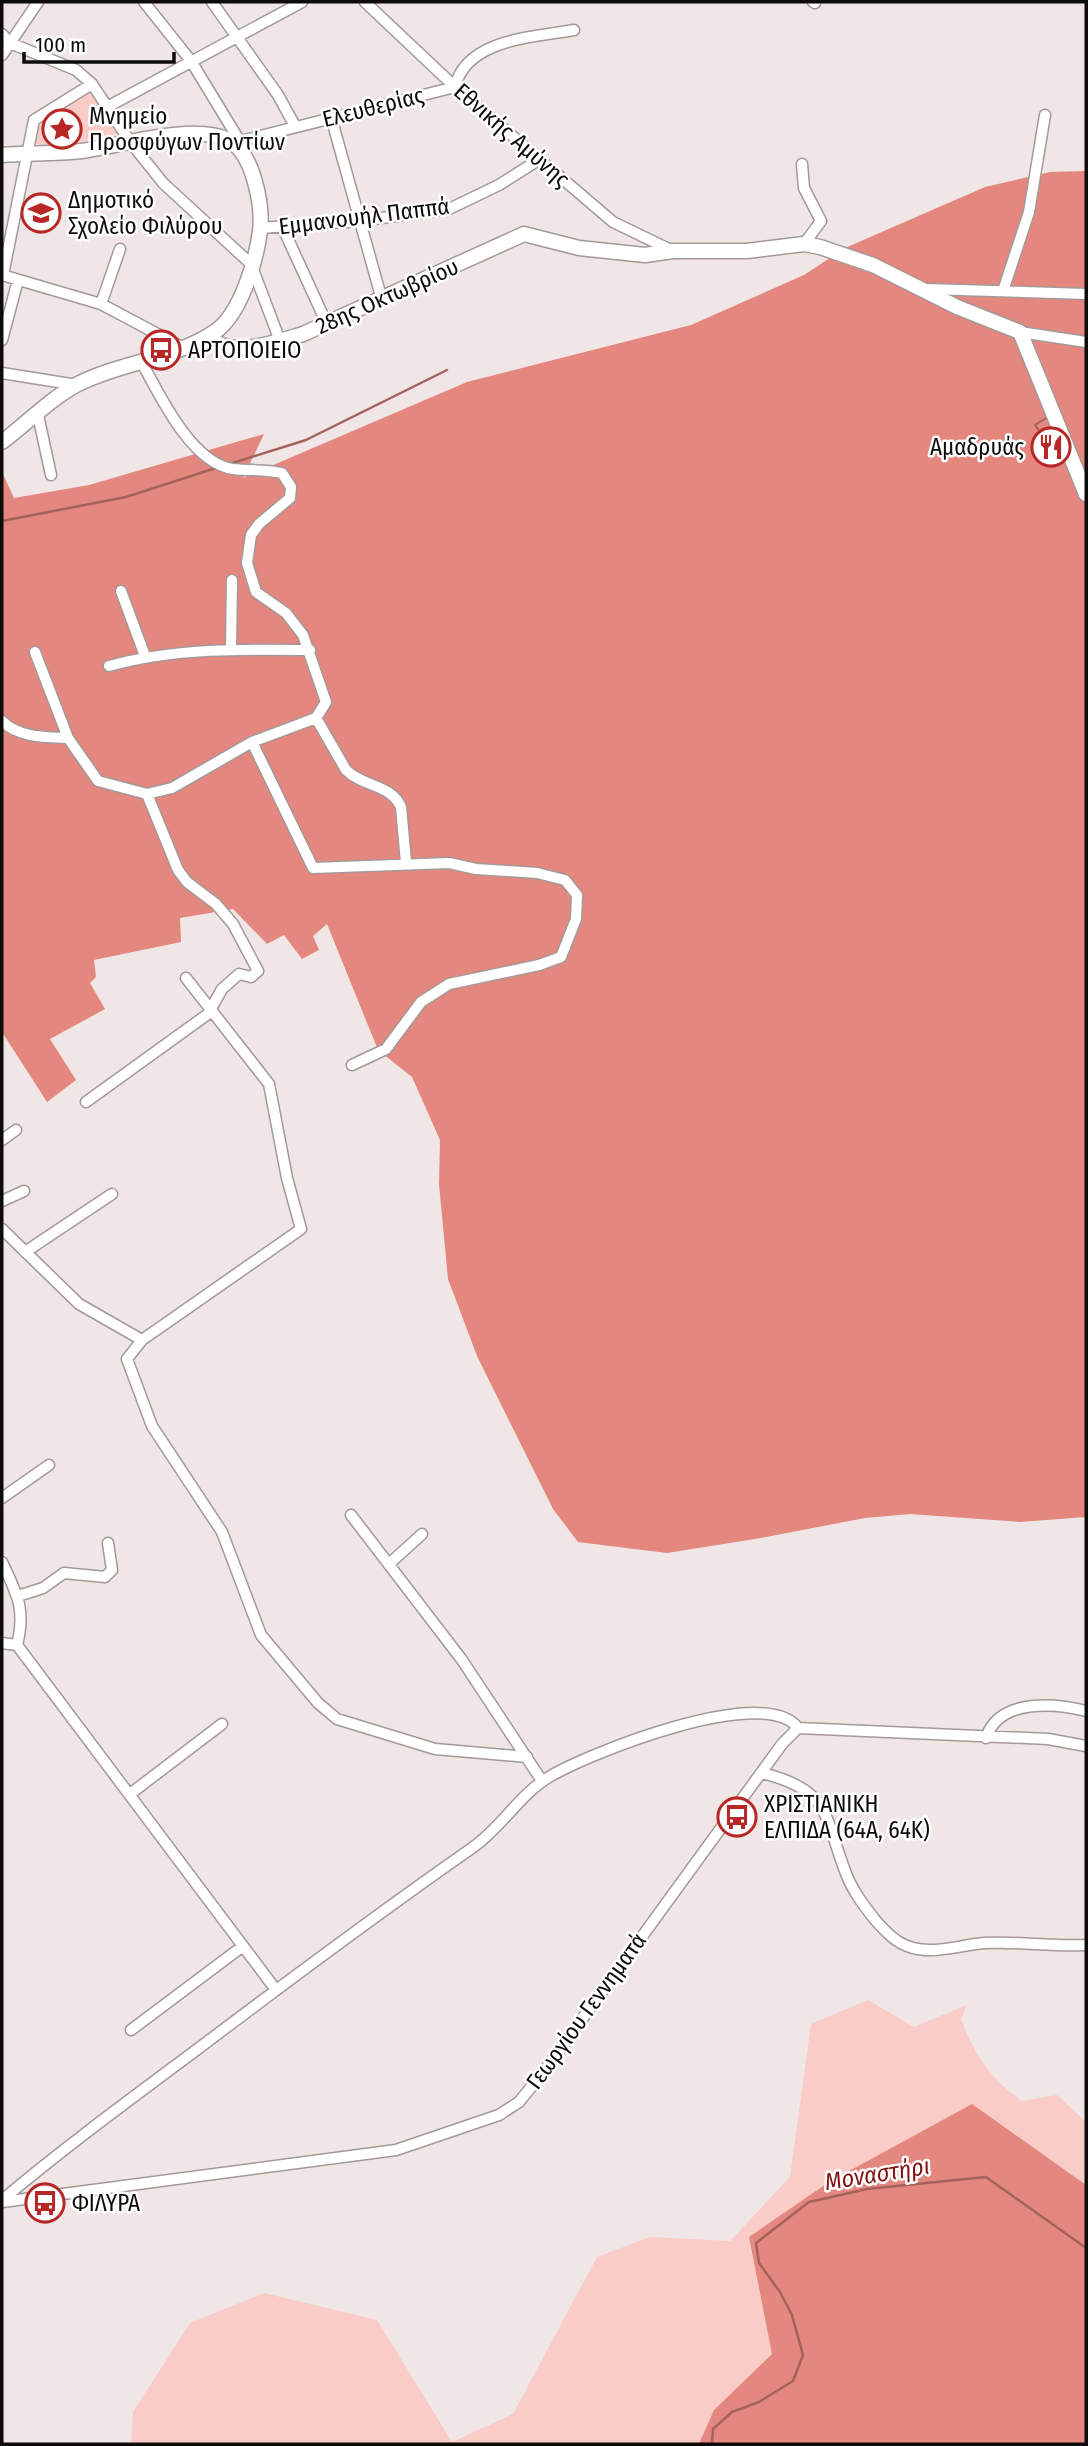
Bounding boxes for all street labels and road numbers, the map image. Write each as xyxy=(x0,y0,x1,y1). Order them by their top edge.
street label: Εθνικής Αμύνης xyxy=(448,77,576,193)
street label: Ελευθερίας xyxy=(319,81,427,133)
street label: Εμμανουήλ Παππά xyxy=(277,192,451,240)
street label: 28ης Οκτωβρίου xyxy=(311,252,463,340)
street label: Γεωργίου Γεννηματά xyxy=(520,1927,652,2095)

